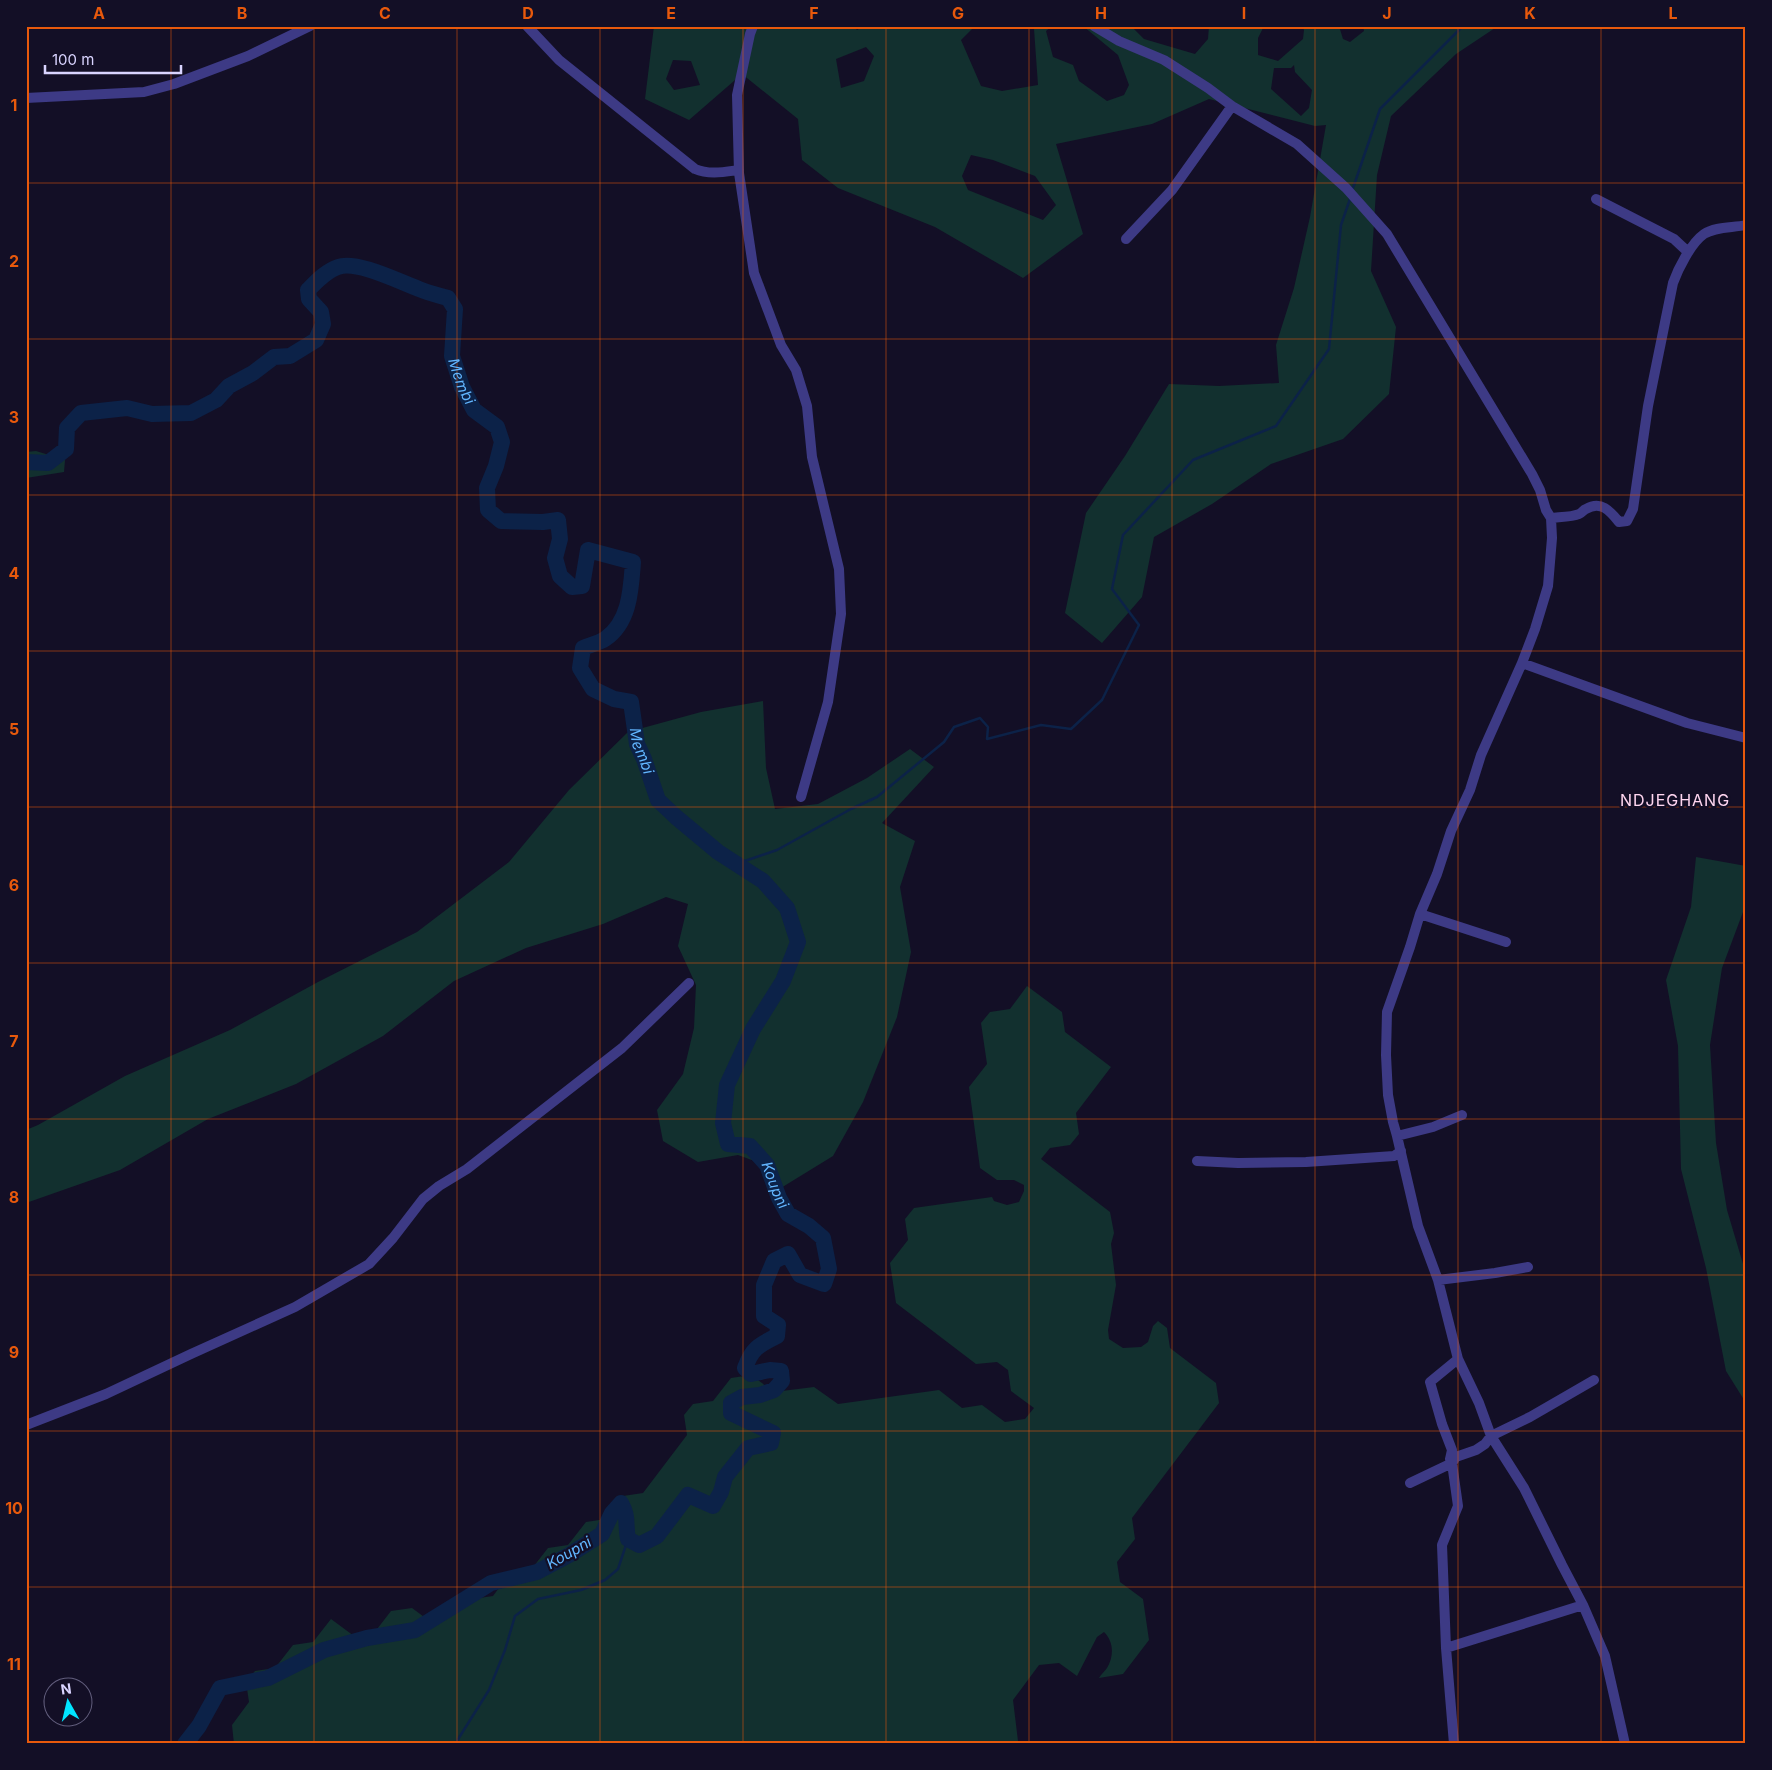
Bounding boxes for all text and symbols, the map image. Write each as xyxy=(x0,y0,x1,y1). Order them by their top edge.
text: A xyxy=(93,3,105,23)
text: B xyxy=(237,3,247,23)
text: C xyxy=(379,3,391,23)
text: D xyxy=(522,3,534,23)
text: E xyxy=(666,3,676,23)
text: F xyxy=(809,3,819,23)
text: G xyxy=(952,3,964,23)
text: H xyxy=(1095,3,1107,23)
text: I xyxy=(1242,3,1246,23)
text: J xyxy=(1382,3,1392,23)
text: K xyxy=(1524,3,1536,23)
text: L xyxy=(1668,3,1678,23)
scale bar xyxy=(45,42,181,74)
text: 100 m xyxy=(52,50,94,69)
text: 1 xyxy=(11,95,17,115)
text: 2 xyxy=(9,251,19,271)
water label: Membi xyxy=(444,356,480,408)
text: 3 xyxy=(9,407,19,427)
text: 4 xyxy=(9,563,20,583)
text: 5 xyxy=(9,719,19,739)
water label: Membi xyxy=(626,726,659,777)
district label: NDJEGHANG xyxy=(1620,790,1730,810)
text: 6 xyxy=(9,875,19,895)
text: 7 xyxy=(9,1031,19,1051)
water label: Koupni xyxy=(758,1159,793,1212)
text: 8 xyxy=(9,1187,19,1207)
text: 9 xyxy=(9,1342,19,1362)
text: 10 xyxy=(5,1498,23,1518)
water label: Koupni xyxy=(543,1532,595,1573)
text: 11 xyxy=(7,1654,21,1674)
north arrow xyxy=(42,1678,92,1728)
text: N xyxy=(60,1679,73,1698)

